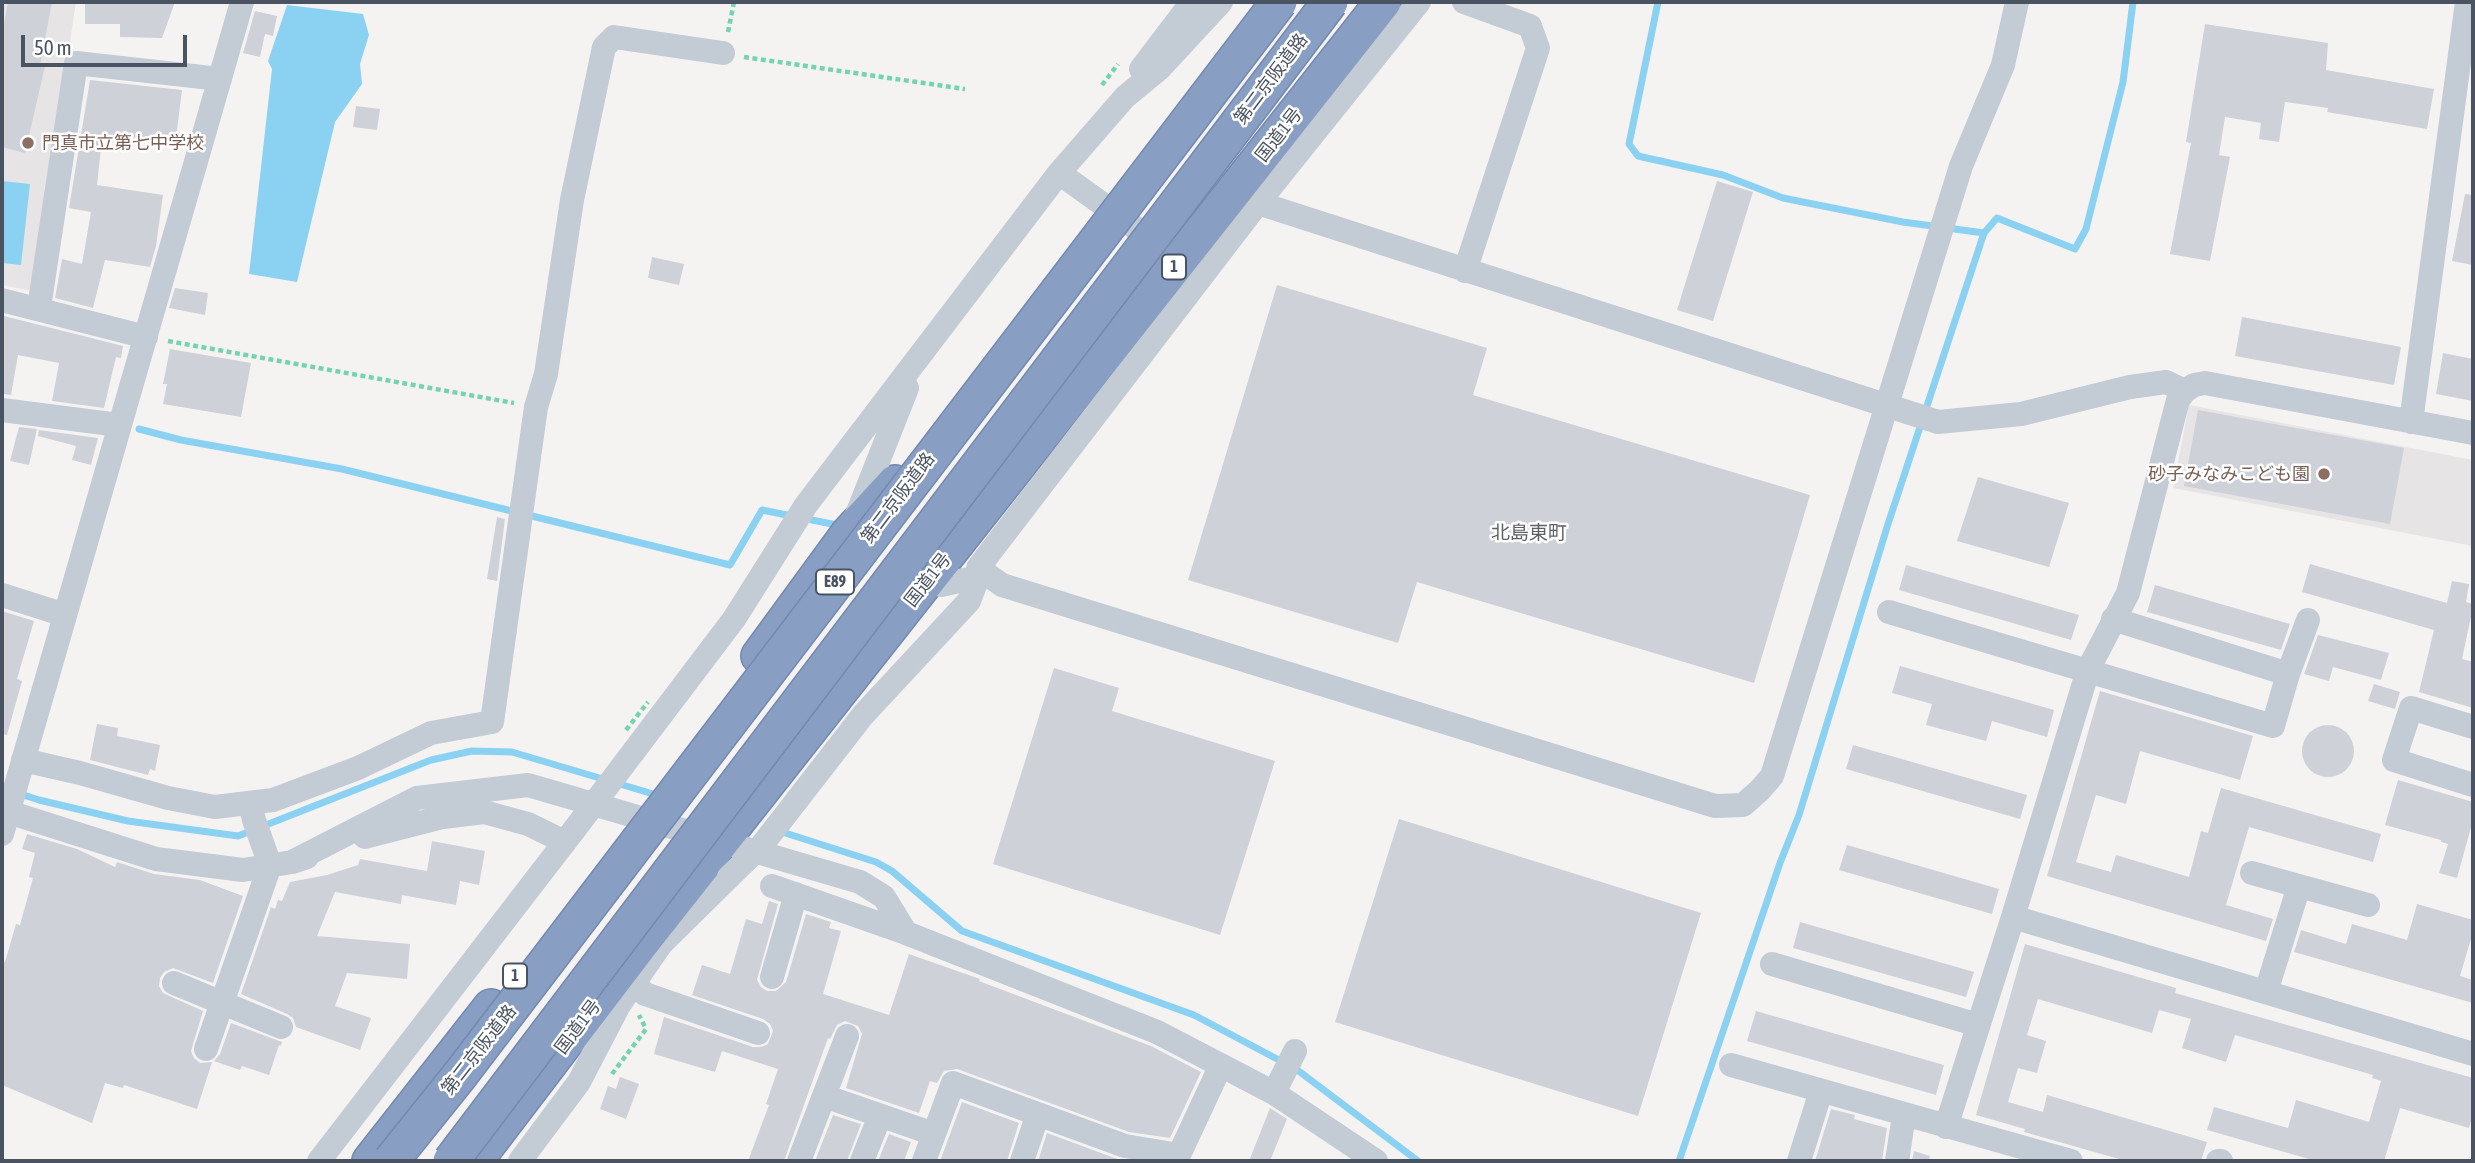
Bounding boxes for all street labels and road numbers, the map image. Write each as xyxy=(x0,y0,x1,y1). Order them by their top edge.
street label: 第二京阪道路 xyxy=(1230,29,1312,129)
street label: 国道1号 xyxy=(1251,104,1307,166)
road number: 1 xyxy=(1162,255,1186,280)
street label: 第二京阪道路 xyxy=(857,448,939,548)
street label: 国道1号 xyxy=(900,549,956,611)
road number: E89 xyxy=(816,569,854,594)
road number: 1 xyxy=(503,964,527,988)
street label: 国道1号 xyxy=(551,996,605,1058)
street label: 第二京阪道路 xyxy=(437,1001,521,1099)

